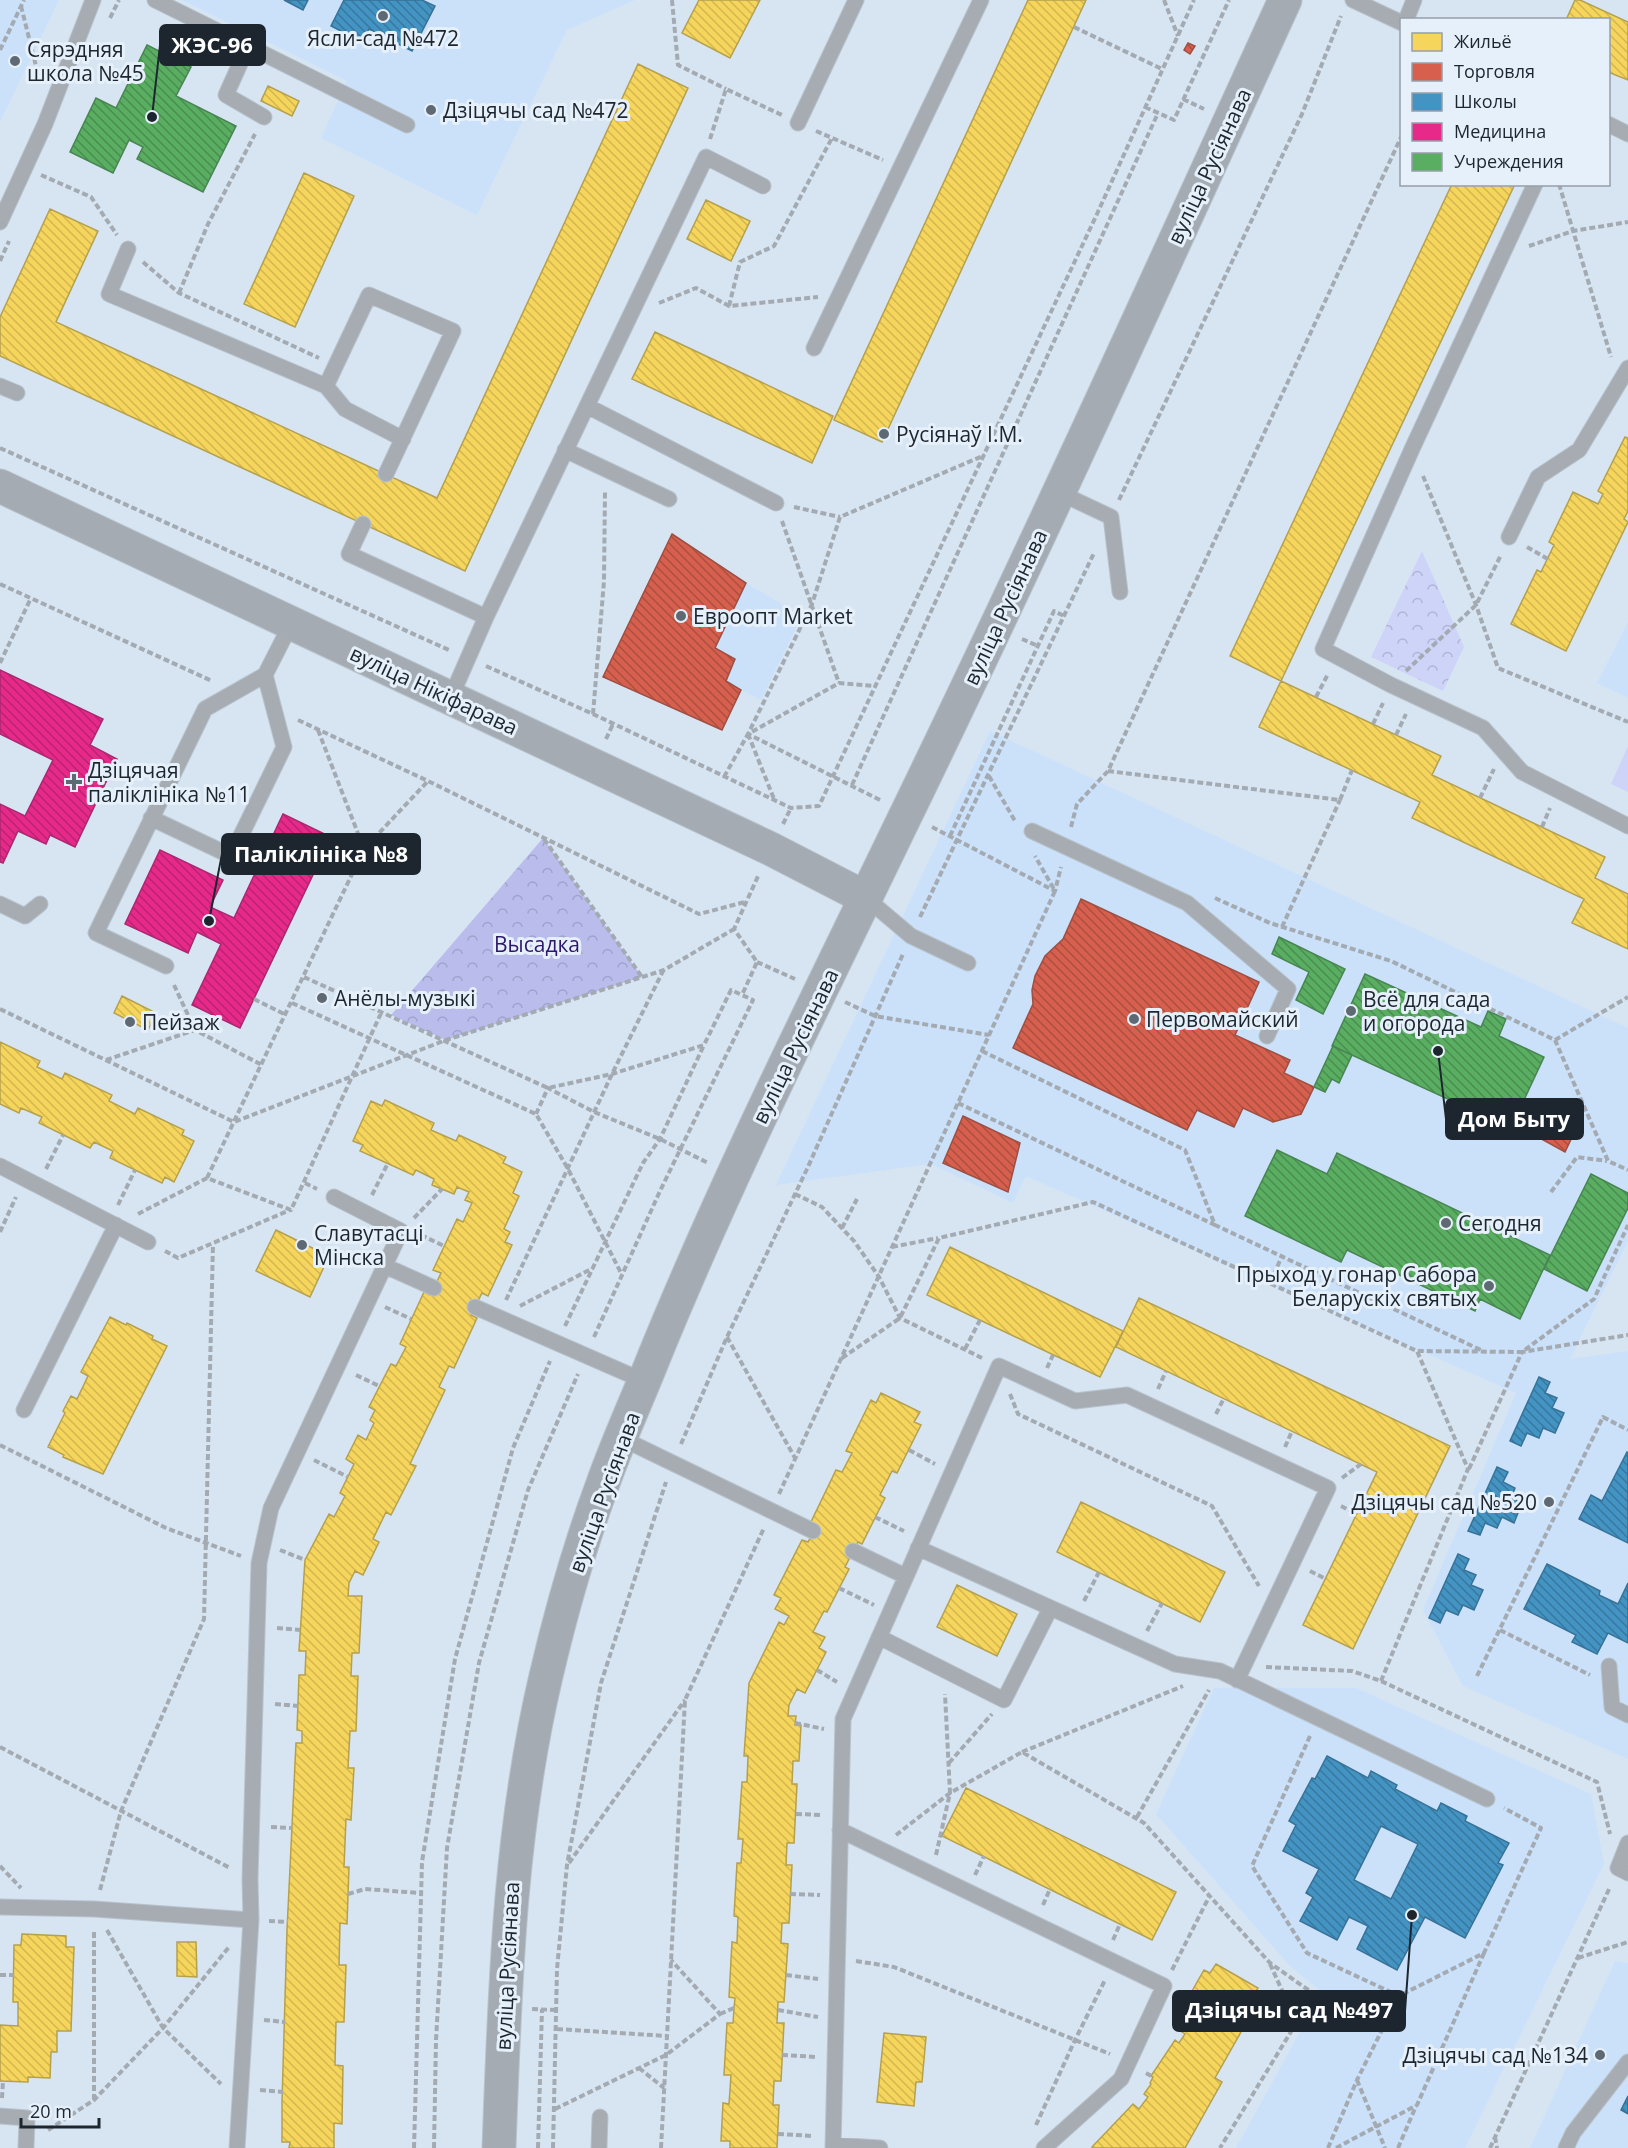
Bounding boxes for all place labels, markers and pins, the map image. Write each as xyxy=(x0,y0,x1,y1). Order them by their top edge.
marker: Ясли-сад №472 xyxy=(376,9,390,23)
place label: Ясли-сад №472 xyxy=(307,24,459,52)
callout: ЖЭС-96 xyxy=(160,25,265,65)
place label: Сярэдняя школа №45 xyxy=(27,35,144,87)
marker: Сярэдняя школа №45 xyxy=(8,54,22,68)
place label: Дзіцячы сад №472 xyxy=(443,96,629,124)
marker: Дзіцячы сад №472 xyxy=(424,103,438,117)
place label: Русіянаў І.М. xyxy=(896,420,1023,448)
marker: Русіянаў І.М. xyxy=(877,427,891,441)
place label: Евроопт Market xyxy=(693,602,853,630)
marker: Евроопт Market xyxy=(674,609,688,623)
place label: Дзіцячая паліклініка №11 xyxy=(88,756,250,808)
marker: Дзіцячая паліклініка №11 xyxy=(65,773,83,791)
callout: Паліклініка №8 xyxy=(222,834,420,874)
place label: Анёлы-музыкі xyxy=(334,984,476,1012)
place label: Всё для сада и огорода xyxy=(1363,985,1491,1037)
marker: Анёлы-музыкі xyxy=(315,991,329,1005)
marker: Всё для сада и огорода xyxy=(1344,1004,1358,1018)
place label: Первомайский xyxy=(1146,1005,1299,1033)
place label: Пейзаж xyxy=(142,1008,220,1036)
marker: Первомайский xyxy=(1127,1012,1141,1026)
marker: Пейзаж xyxy=(123,1015,137,1029)
callout: Дом Быту xyxy=(1446,1099,1583,1139)
place label: Сегодня xyxy=(1458,1209,1542,1237)
marker: Сегодня xyxy=(1439,1216,1453,1230)
place label: Славутасці Мінска xyxy=(314,1219,424,1271)
marker: Славутасці Мінска xyxy=(295,1238,309,1252)
place label: Прыход у гонар Сабора Беларускіх святых xyxy=(1236,1260,1477,1312)
marker: Прыход у гонар Сабора Беларускіх святых xyxy=(1482,1279,1496,1293)
place label: Дзіцячы сад №520 xyxy=(1351,1488,1537,1516)
marker: Дзіцячы сад №520 xyxy=(1542,1495,1556,1509)
callout: Дзіцячы сад №497 xyxy=(1173,1991,1405,2031)
place label: Дзіцячы сад №134 xyxy=(1402,2041,1588,2069)
marker: Дзіцячы сад №134 xyxy=(1593,2048,1607,2062)

